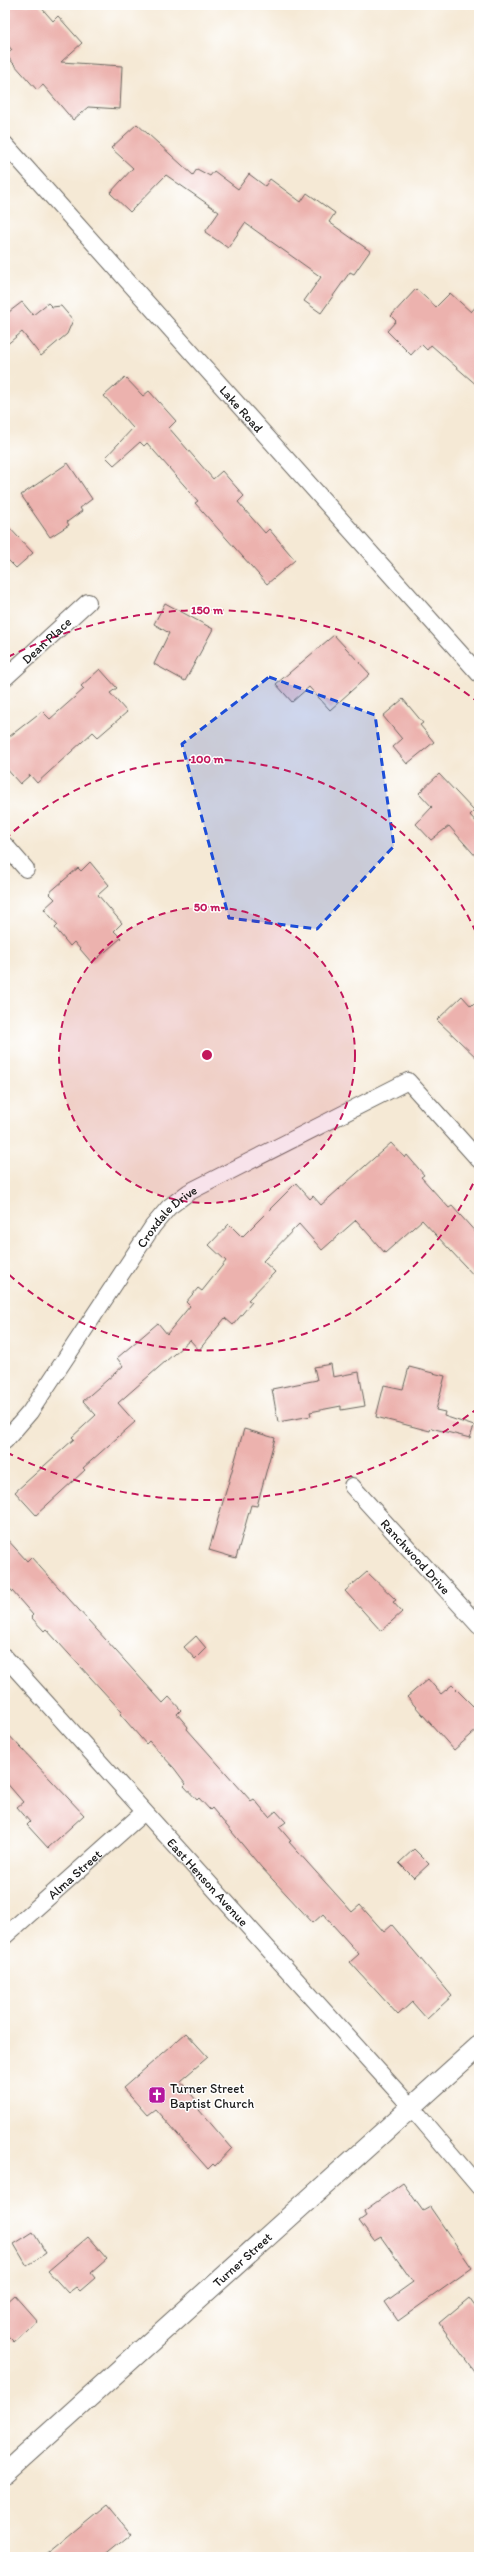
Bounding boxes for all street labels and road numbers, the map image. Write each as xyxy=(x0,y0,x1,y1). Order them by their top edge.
street label: Lake Road xyxy=(216,382,266,435)
street label: Dean Place xyxy=(19,614,74,667)
street label: Croxdale Drive xyxy=(134,1182,200,1251)
street label: Ranchwood Drive xyxy=(378,1516,453,1597)
street label: East Henson Avenue xyxy=(164,1835,251,1930)
street label: Alma Street xyxy=(45,1847,105,1902)
street label: Turner Street xyxy=(210,2229,275,2290)

